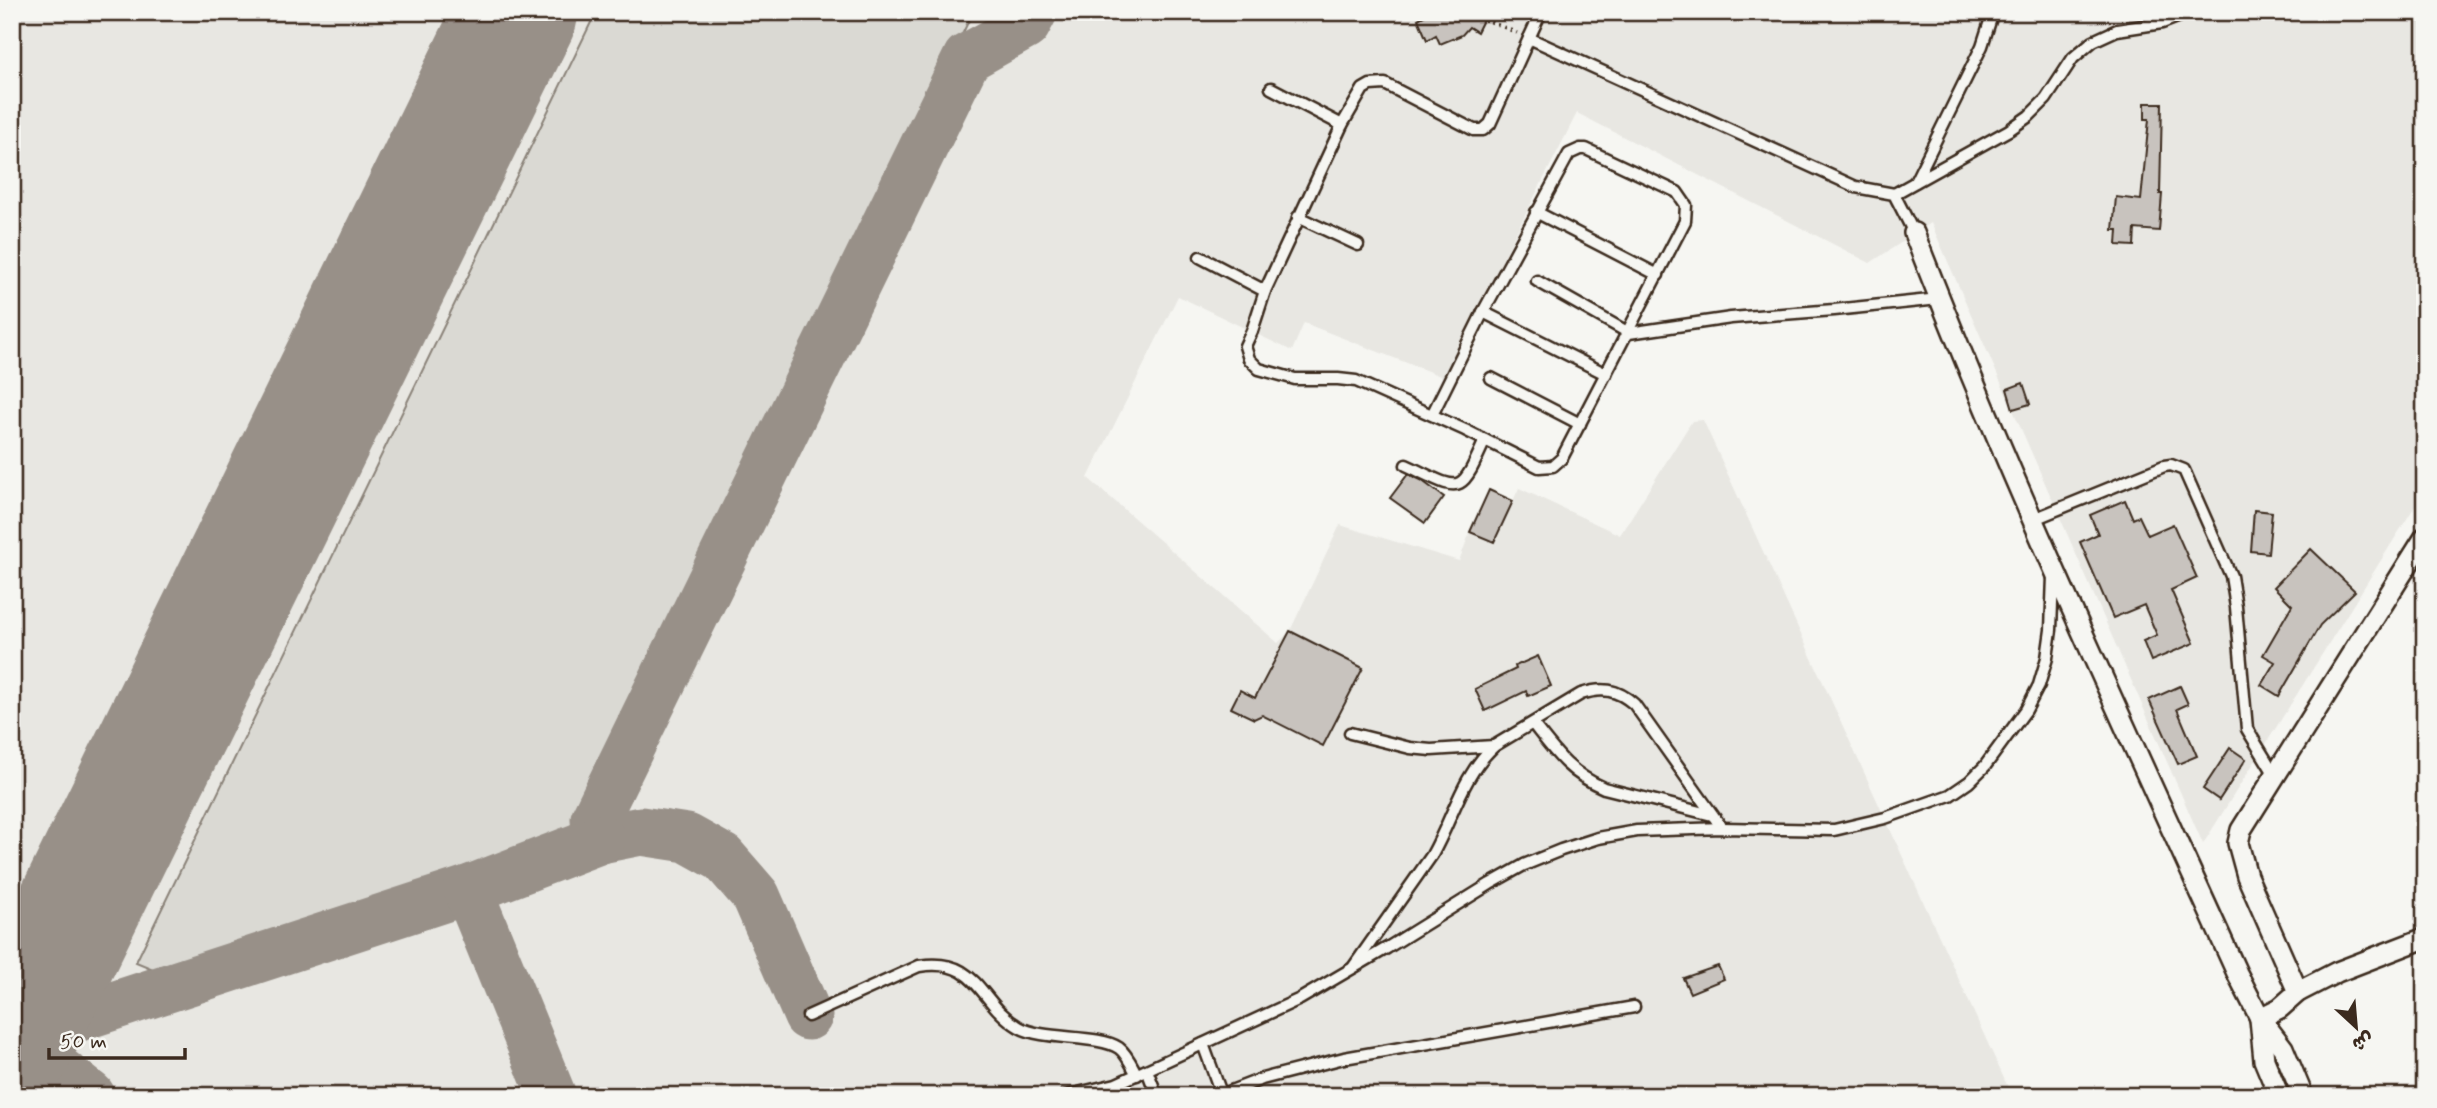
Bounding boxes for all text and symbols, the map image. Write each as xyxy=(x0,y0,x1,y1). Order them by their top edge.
north arrow xyxy=(2322,992,2392,1062)
scale bar xyxy=(49,1017,186,1061)
text: ش xyxy=(2348,1025,2378,1057)
text: 50 m xyxy=(60,1028,107,1056)

